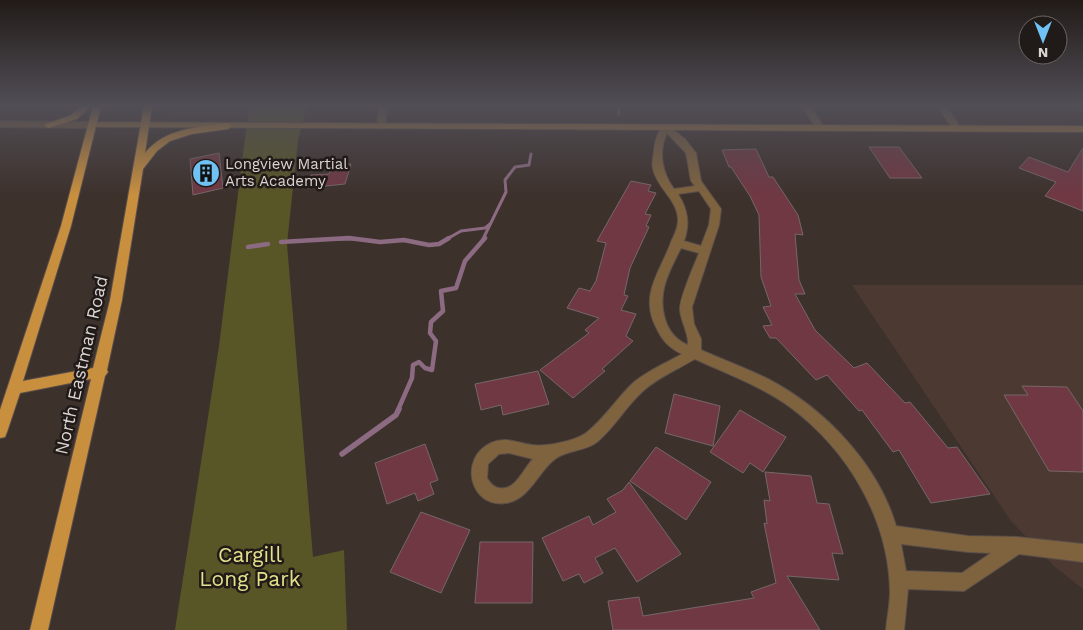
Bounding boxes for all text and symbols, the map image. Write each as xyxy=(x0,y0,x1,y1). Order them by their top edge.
north arrow xyxy=(1018,15,1068,65)
text: N xyxy=(1038,45,1048,61)
place label: Longview Martial Arts Academy xyxy=(225,155,348,190)
building icon: Longview Martial Arts Academy xyxy=(191,158,221,188)
street label: North Eastman Road xyxy=(50,274,112,456)
park label: Cargill Long Park xyxy=(199,542,301,591)

